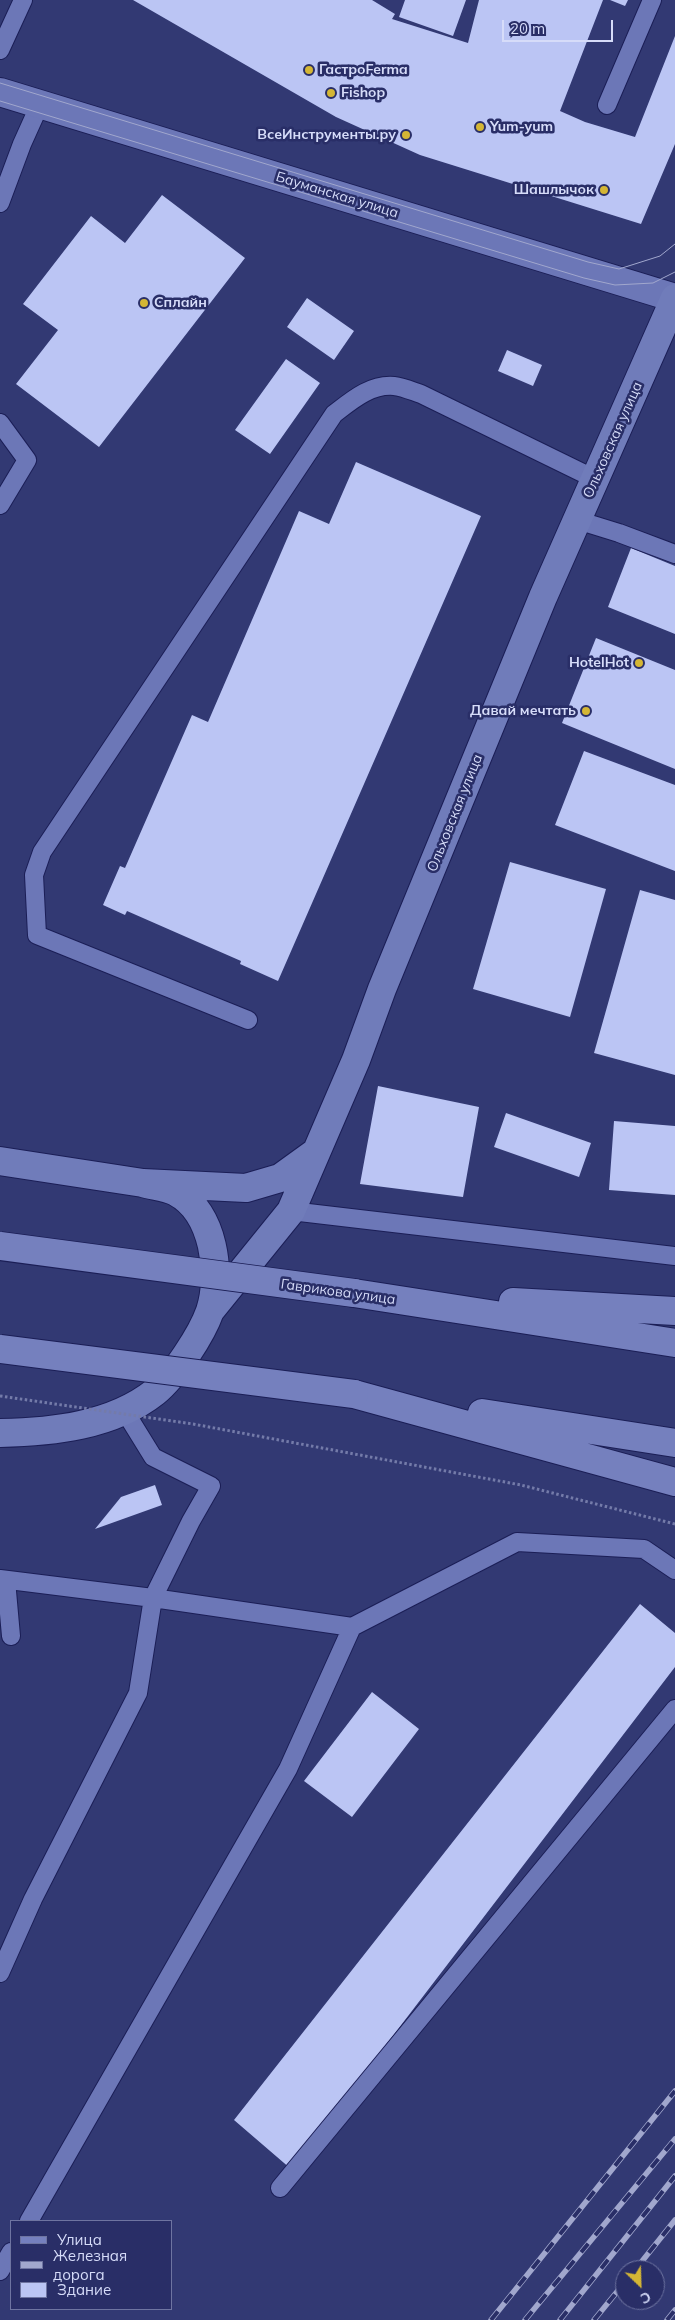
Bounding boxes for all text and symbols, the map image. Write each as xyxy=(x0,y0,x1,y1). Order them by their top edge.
scale bar xyxy=(505,10,616,42)
text: 20 m xyxy=(510,19,545,38)
place label: ГастроFerma xyxy=(319,62,408,78)
marker: ГастроFerma xyxy=(303,64,315,76)
place label: Fishop xyxy=(341,85,385,101)
marker: Fishop xyxy=(325,87,337,99)
place label: Yum-yum xyxy=(490,119,553,135)
marker: Yum-yum xyxy=(474,121,486,133)
place label: ВсеИнструменты.ру xyxy=(257,127,396,143)
marker: ВсеИнструменты.ру xyxy=(400,129,412,141)
street label: Бауманская улица xyxy=(274,168,400,222)
place label: Шашлычок xyxy=(514,182,594,198)
marker: Шашлычок xyxy=(598,184,610,196)
place label: Сплайн xyxy=(154,295,207,311)
marker: Сплайн xyxy=(138,297,150,309)
street label: Ольховская улица xyxy=(580,379,646,501)
place label: HotelHot xyxy=(569,655,629,671)
marker: HotelHot xyxy=(633,657,645,669)
place label: Давай мечтать xyxy=(470,703,576,719)
marker: Давай мечтать xyxy=(580,705,592,717)
street label: Ольховская улица xyxy=(424,752,486,874)
street label: Гаврикова улица xyxy=(280,1276,396,1308)
legend xyxy=(10,2220,172,2310)
text: Улица xyxy=(57,2230,102,2249)
text: Железная дорога xyxy=(53,2246,127,2284)
north arrow xyxy=(615,2260,665,2310)
text: Здание xyxy=(57,2280,111,2299)
text: С xyxy=(638,2288,654,2308)

